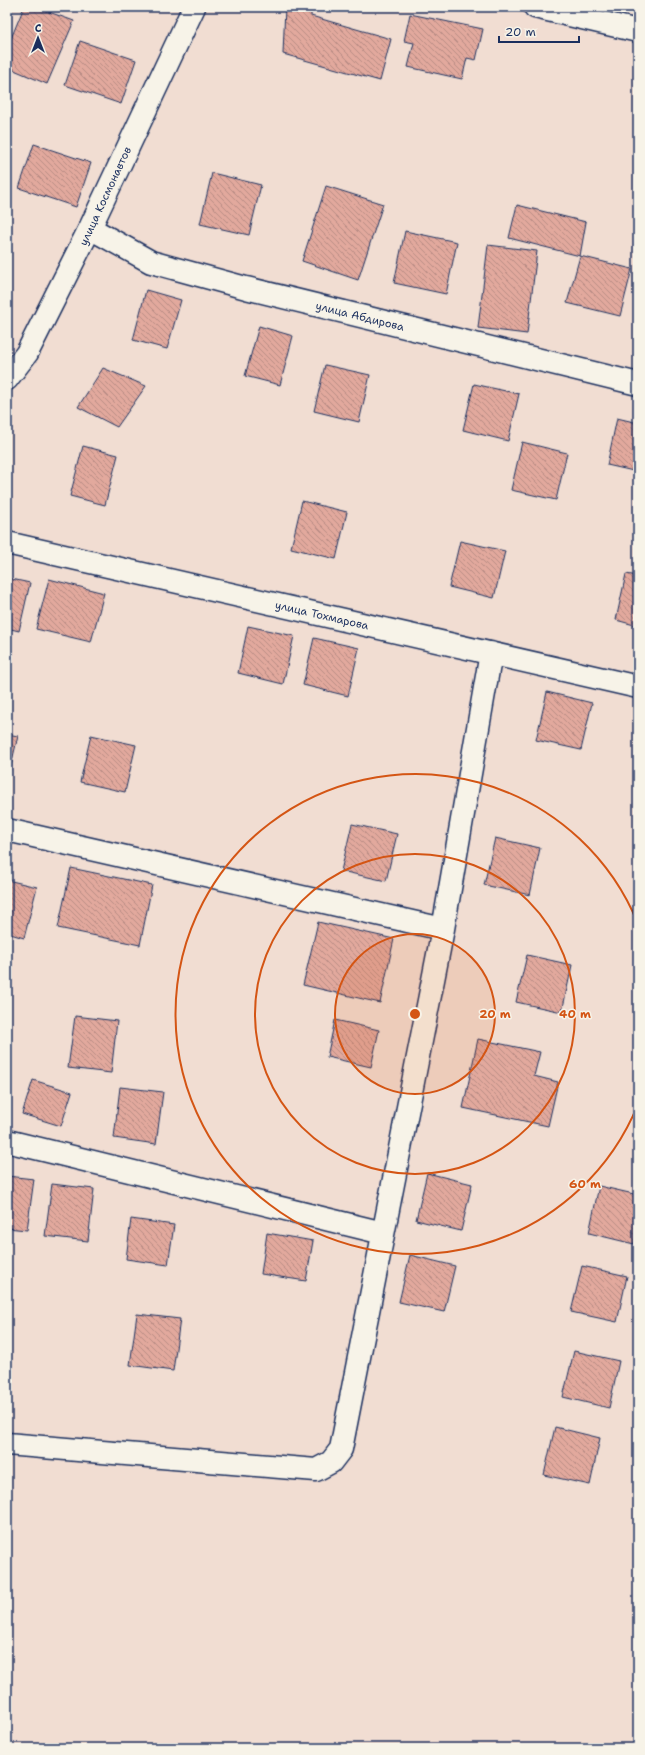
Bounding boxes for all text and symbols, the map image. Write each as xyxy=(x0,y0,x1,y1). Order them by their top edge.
north arrow xyxy=(18,18,58,58)
scale bar xyxy=(499,18,579,44)
text: С xyxy=(35,21,42,36)
text: 20 m xyxy=(505,24,536,40)
street label: улица Космонавтов xyxy=(76,144,135,248)
street label: улица Абдирова xyxy=(314,298,406,335)
street label: улица Тохмарова xyxy=(274,597,370,634)
text: 20 m xyxy=(479,1006,511,1022)
text: 40 m xyxy=(559,1006,591,1022)
centre of rings xyxy=(408,1007,422,1021)
text: 60 m xyxy=(569,1176,601,1192)

